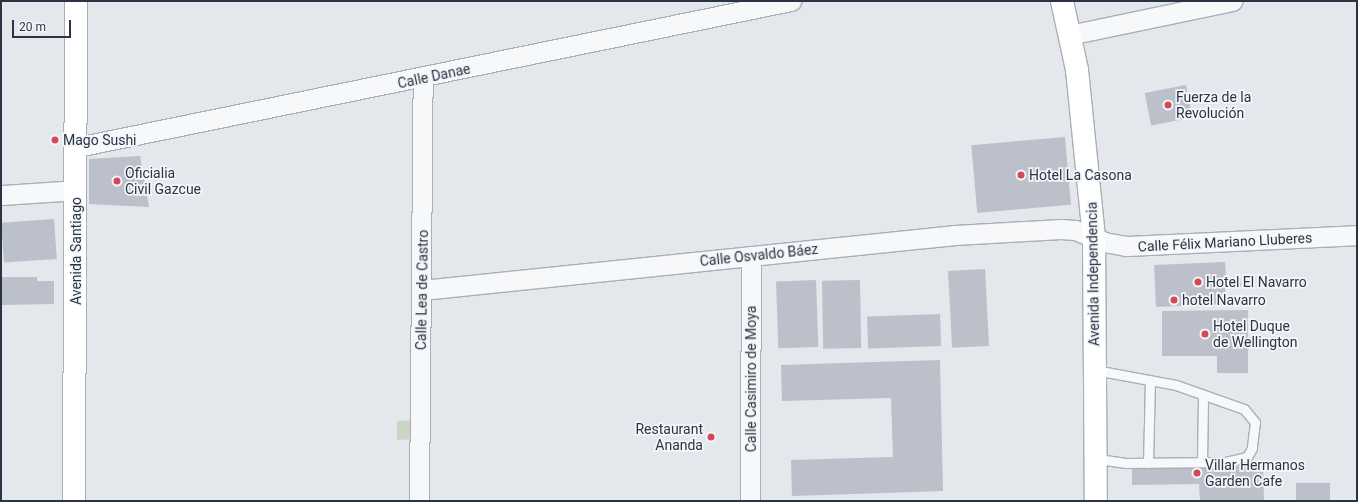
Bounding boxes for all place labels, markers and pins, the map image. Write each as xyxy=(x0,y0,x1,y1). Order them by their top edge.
place label: Fuerza de la Revolución xyxy=(1176,89,1251,122)
marker: Fuerza de la Revolución xyxy=(1163,100,1173,110)
place label: Mago Sushi xyxy=(63,132,137,148)
marker: Mago Sushi xyxy=(50,135,60,145)
place label: Oficialia Civil Gazcue xyxy=(125,165,201,198)
place label: Hotel La Casona xyxy=(1029,167,1132,183)
marker: Hotel La Casona xyxy=(1016,170,1026,180)
marker: Oficialia Civil Gazcue xyxy=(112,176,122,186)
place label: Hotel El Navarro xyxy=(1206,274,1307,290)
marker: Hotel El Navarro xyxy=(1193,277,1203,287)
place label: hotel Navarro xyxy=(1182,292,1266,308)
marker: hotel Navarro xyxy=(1169,295,1179,305)
place label: Hotel Duque de Wellington xyxy=(1213,318,1297,350)
marker: Hotel Duque de Wellington xyxy=(1200,329,1210,339)
place label: Restaurant Ananda xyxy=(635,421,703,454)
marker: Restaurant Ananda xyxy=(706,432,716,442)
place label: Villar Hermanos Garden Cafe xyxy=(1205,457,1305,490)
marker: Villar Hermanos Garden Cafe xyxy=(1192,468,1202,478)

